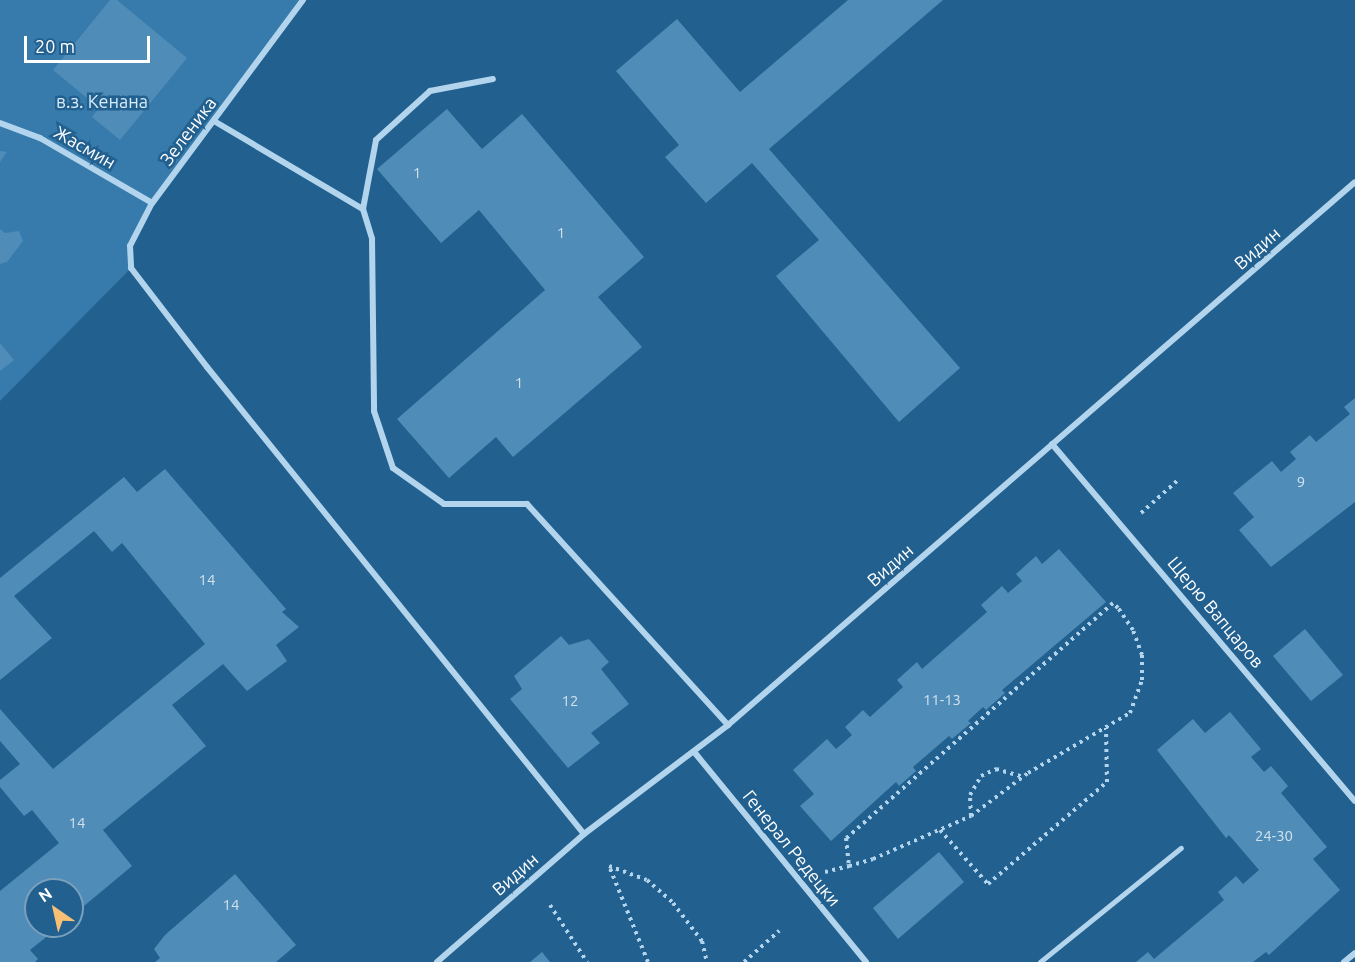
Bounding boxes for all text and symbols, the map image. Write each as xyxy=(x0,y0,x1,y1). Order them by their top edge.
scale bar xyxy=(27,24,153,62)
text: 20 m xyxy=(35,36,75,56)
park label: в.з. Кенана xyxy=(56,90,148,112)
street label: Зеленика xyxy=(155,92,221,170)
street label: Жасмин xyxy=(50,121,120,173)
house number: 1 xyxy=(413,164,421,182)
street label: Видин xyxy=(1230,222,1284,274)
house number: 1 xyxy=(557,224,565,242)
house number: 1 xyxy=(515,374,523,392)
house number: 9 xyxy=(1297,473,1305,491)
street label: Видин xyxy=(863,539,917,591)
street label: Щерю Вапцаров xyxy=(1163,552,1269,672)
house number: 14 xyxy=(199,571,215,589)
house number: 11-13 xyxy=(923,691,961,709)
house number: 12 xyxy=(562,692,578,710)
street label: Генерал Редецки xyxy=(739,786,845,910)
house number: 14 xyxy=(69,814,85,832)
house number: 24-30 xyxy=(1255,827,1293,845)
street label: Видин xyxy=(488,848,542,900)
north arrow xyxy=(24,878,84,938)
text: N xyxy=(35,884,55,906)
house number: 14 xyxy=(223,896,239,914)

